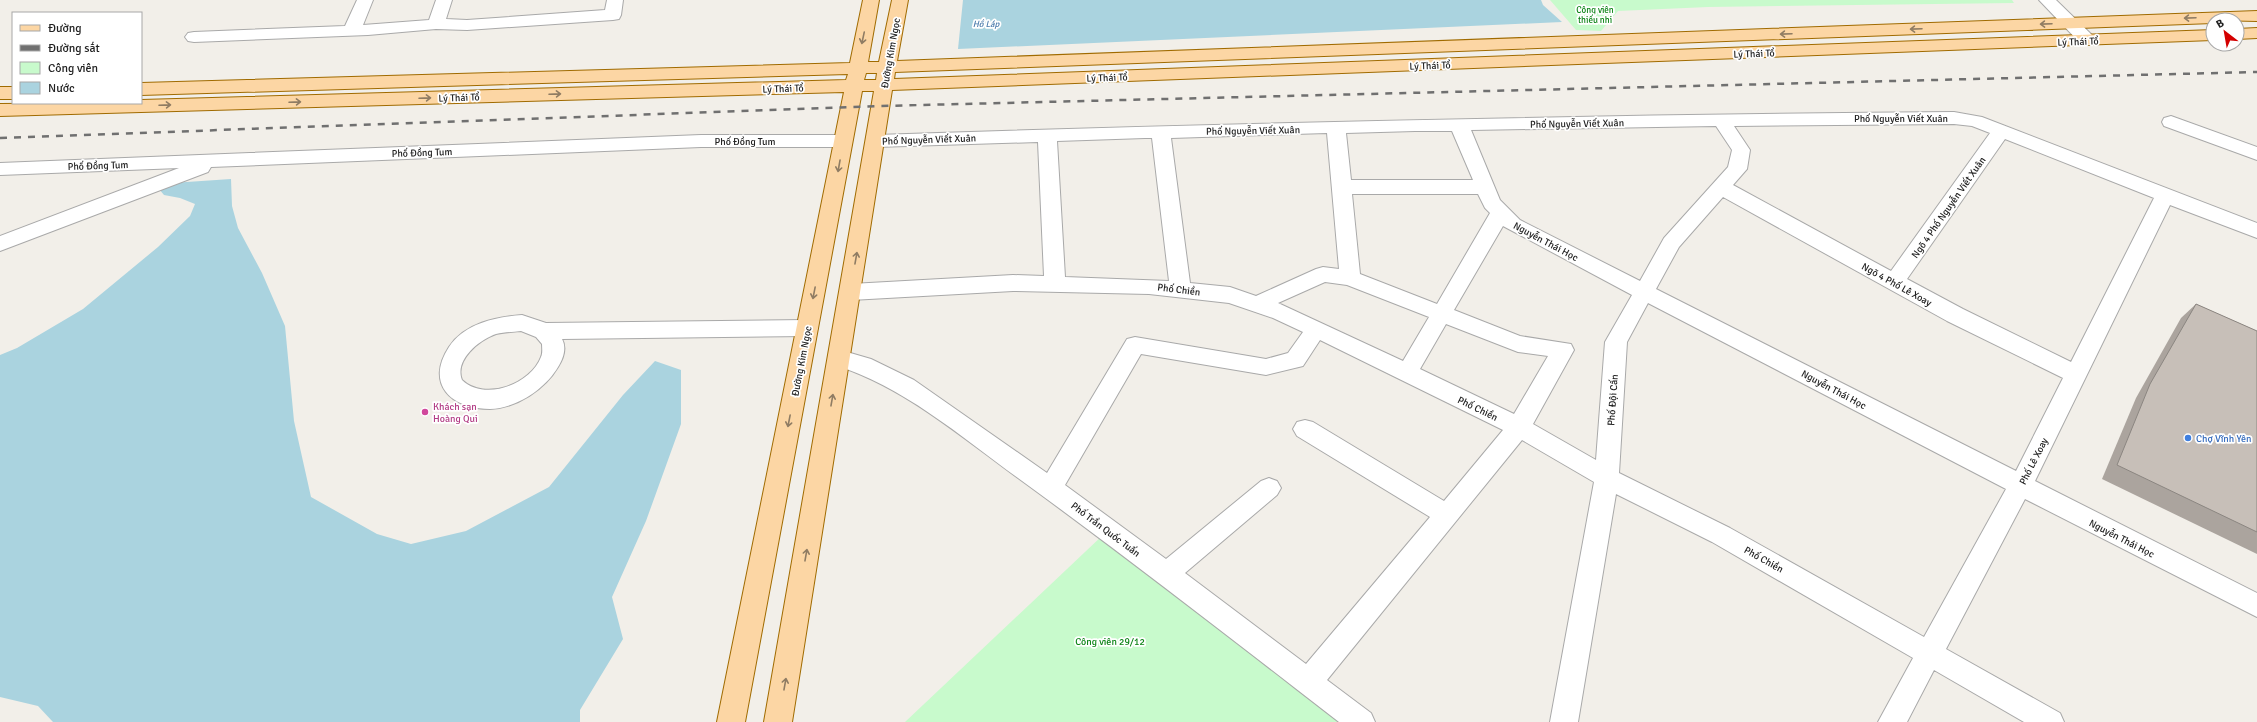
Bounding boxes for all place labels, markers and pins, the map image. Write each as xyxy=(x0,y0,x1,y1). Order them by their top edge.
place label: Khách sạn Hoàng Qui xyxy=(433,401,478,425)
marker: Khách sạn Hoàng Qui xyxy=(420,407,430,417)
marker: Chợ Vĩnh Yên xyxy=(2183,433,2193,443)
place label: Chợ Vĩnh Yên xyxy=(2196,433,2251,445)

